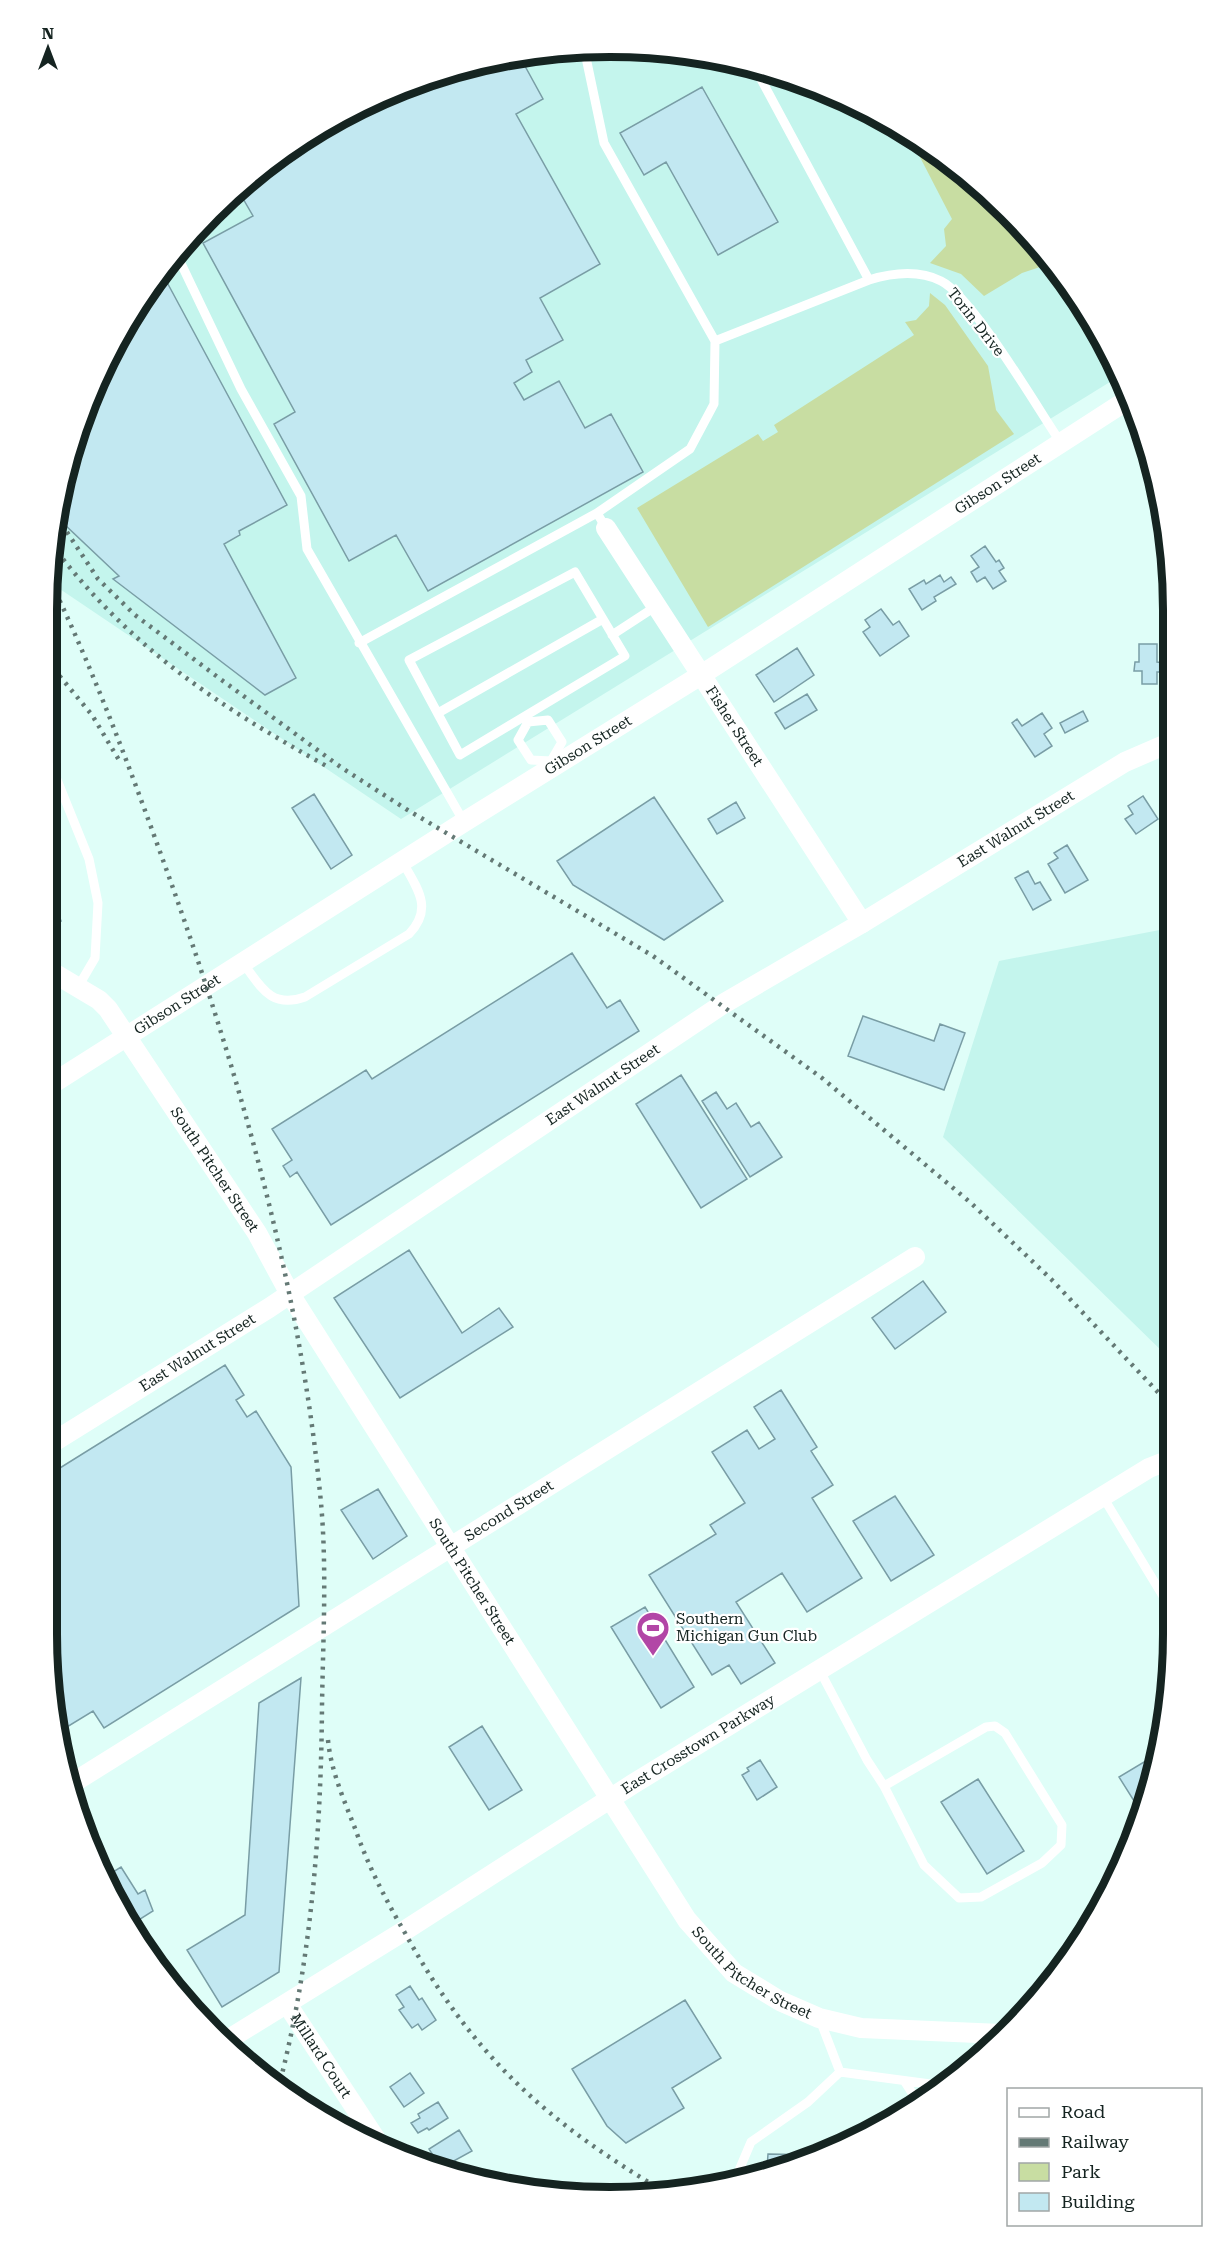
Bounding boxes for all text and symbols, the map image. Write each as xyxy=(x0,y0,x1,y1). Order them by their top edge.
north arrow xyxy=(18,18,78,78)
text: N xyxy=(42,24,54,43)
street label: Torin Drive xyxy=(944,284,1008,360)
street label: Gibson Street xyxy=(951,449,1044,518)
street label: Fisher Street xyxy=(702,683,767,770)
street label: Gibson Street xyxy=(541,711,635,779)
street label: East Walnut Street xyxy=(954,786,1078,871)
street label: Gibson Street xyxy=(130,970,224,1039)
street label: East Walnut Street xyxy=(542,1040,663,1129)
street label: South Pitcher Street xyxy=(167,1103,263,1236)
street label: East Walnut Street xyxy=(136,1310,259,1395)
street label: Second Street xyxy=(461,1476,557,1545)
street label: South Pitcher Street xyxy=(425,1515,519,1648)
sports icon: Southern Michigan Gun Club xyxy=(635,1610,671,1657)
place label: Southern Michigan Gun Club xyxy=(676,1610,817,1645)
street label: East Crosstown Parkway xyxy=(618,1690,778,1798)
street label: South Pitcher Street xyxy=(688,1923,815,2023)
street label: Millard Court xyxy=(287,2010,356,2102)
legend xyxy=(1007,2088,1202,2226)
text: Road xyxy=(1061,2101,1106,2122)
text: Railway xyxy=(1061,2131,1129,2152)
text: Park xyxy=(1061,2161,1101,2182)
text: Building xyxy=(1061,2191,1135,2212)

